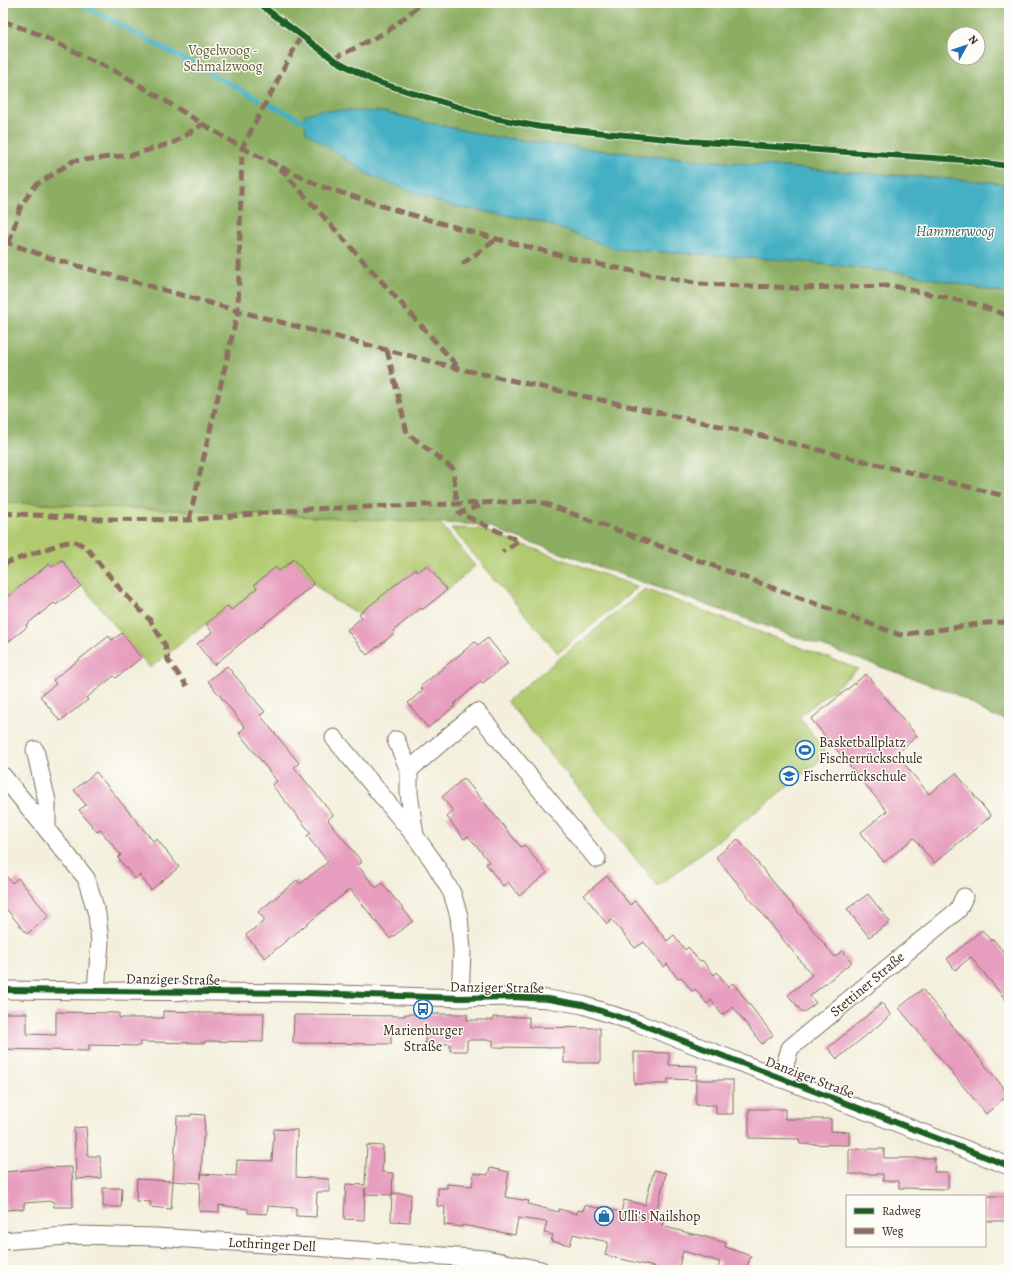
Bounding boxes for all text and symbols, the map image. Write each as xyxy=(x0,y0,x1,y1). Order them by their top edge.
north arrow xyxy=(946,26,986,66)
text: N xyxy=(965,32,982,48)
park label: Vogelwoog - Schmalzwoog xyxy=(183,41,263,76)
water label: Hammerwoog xyxy=(916,221,995,241)
place label: Basketballplatz Fischerrückschule xyxy=(819,733,923,768)
sports icon: Basketballplatz Fischerrückschule xyxy=(794,739,816,761)
school or university icon: Fischerrückschule xyxy=(778,765,800,787)
place label: Fischerrückschule xyxy=(803,767,907,786)
street label: Stettiner Straße xyxy=(826,948,909,1021)
street label: Danziger Straße xyxy=(126,969,220,990)
street label: Danziger Straße xyxy=(450,977,544,998)
bus stop icon: Marienburger Straße xyxy=(412,998,434,1020)
place label: Marienburger Straße xyxy=(383,1021,464,1056)
street label: Danziger Straße xyxy=(762,1052,857,1103)
legend xyxy=(846,1195,986,1247)
text: Radweg xyxy=(882,1203,921,1219)
shop icon: Ulli's Nailshop xyxy=(593,1205,615,1227)
place label: Ulli's Nailshop xyxy=(618,1207,700,1226)
text: Weg xyxy=(881,1223,904,1239)
street label: Lothringer Dell xyxy=(228,1233,317,1256)

